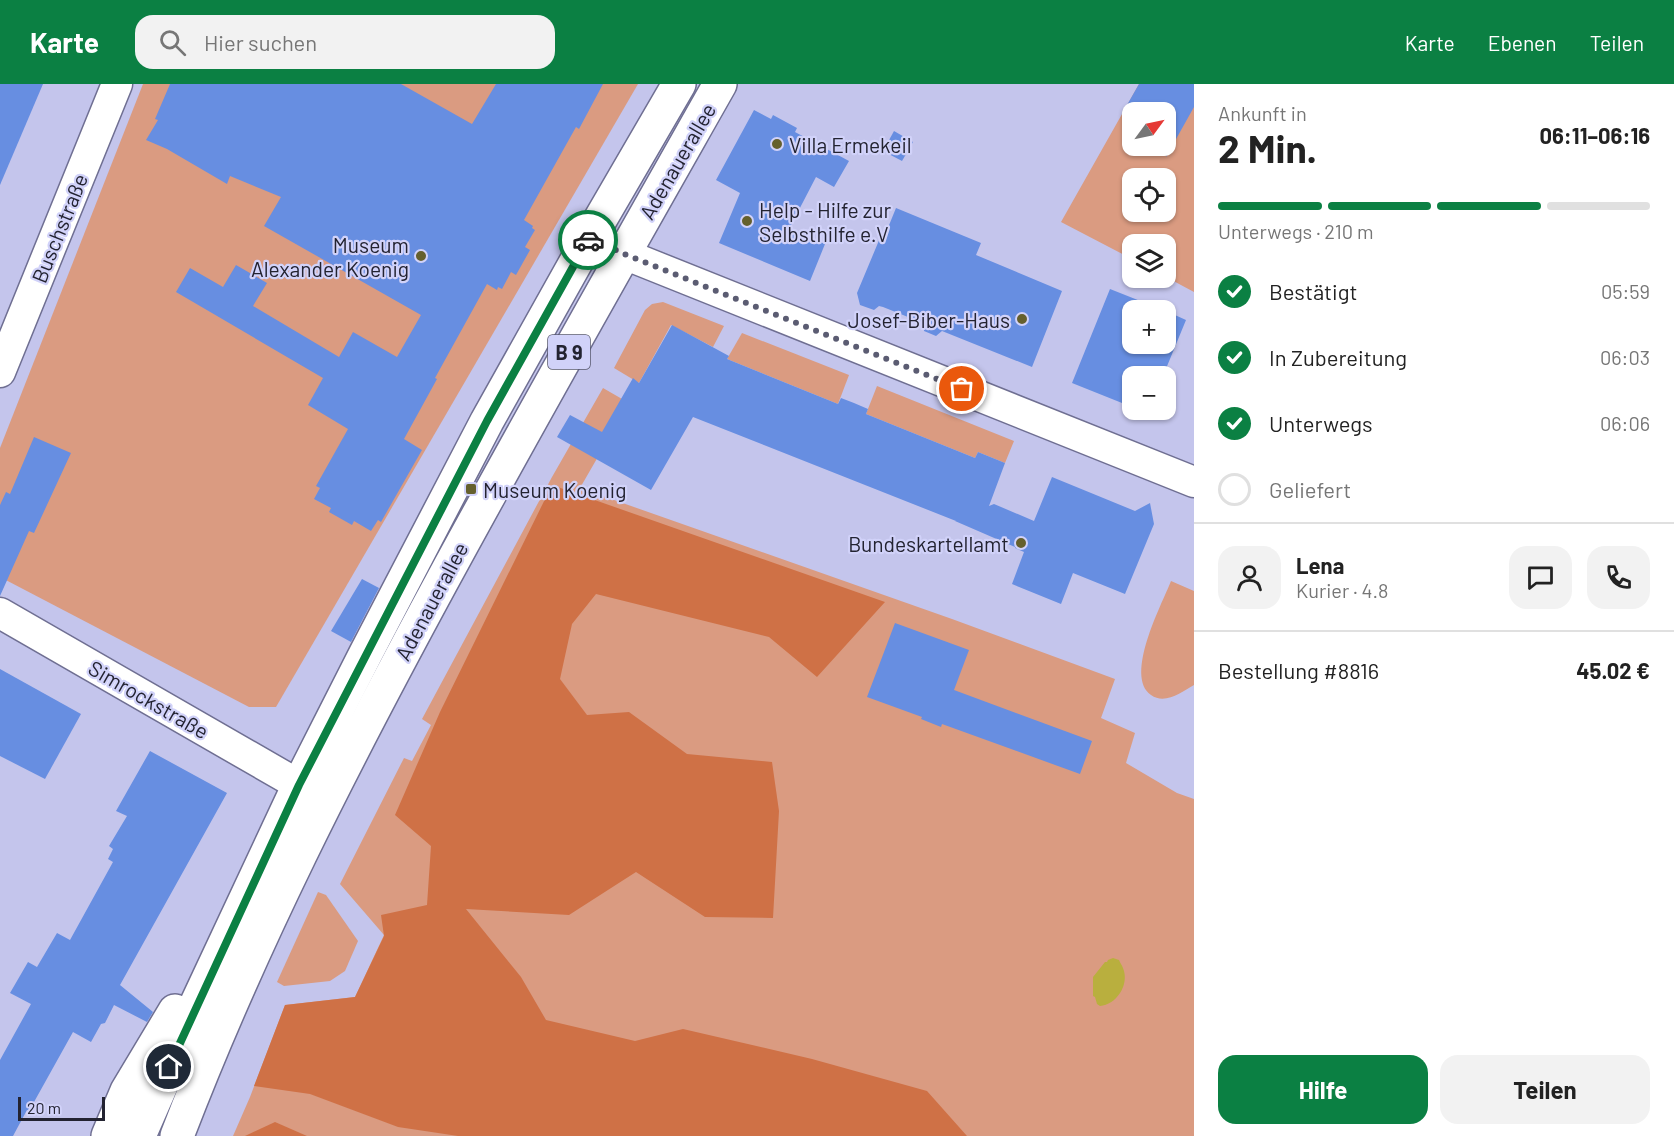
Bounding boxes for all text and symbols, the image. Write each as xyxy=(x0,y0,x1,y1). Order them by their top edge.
search box xyxy=(135,15,555,69)
text: Karte xyxy=(30,25,99,59)
icon: search xyxy=(156,26,189,59)
text: Hier suchen xyxy=(204,29,317,55)
text: Karte xyxy=(1405,30,1455,55)
text: Ebenen xyxy=(1488,30,1557,55)
text: Teilen xyxy=(1590,30,1644,55)
street label: Adenauerallee xyxy=(634,98,720,224)
text: Ankunft in xyxy=(1218,101,1307,125)
north arrow xyxy=(1122,102,1176,156)
map controls xyxy=(1122,102,1176,420)
text: 06:11–06:16 xyxy=(1539,122,1650,148)
text: 2 Min. xyxy=(1218,124,1317,171)
place label: Villa Ermekeil xyxy=(789,132,912,157)
marker: Villa Ermekeil xyxy=(770,137,784,151)
button: locate xyxy=(1122,168,1176,222)
street label: Buschstraße xyxy=(26,170,92,286)
place label: Help - Hilfe zur Selbsthilfe e.V xyxy=(759,197,891,246)
courier xyxy=(558,210,618,270)
marker: Help - Hilfe zur Selbsthilfe e.V xyxy=(740,214,754,228)
text: Unterwegs · 210 m xyxy=(1218,219,1374,243)
icon: car xyxy=(572,224,605,257)
place label: Museum Alexander Koenig xyxy=(251,232,409,281)
button: layers xyxy=(1122,234,1176,288)
marker: Museum Alexander Koenig xyxy=(414,249,428,263)
icon: check xyxy=(1218,275,1251,308)
text: Bestätigt xyxy=(1269,278,1358,304)
text: 05:59 xyxy=(1601,279,1650,303)
button: + xyxy=(1122,300,1176,354)
place label: Josef-Biber-Haus xyxy=(848,307,1010,332)
marker: Josef-Biber-Haus xyxy=(1015,312,1029,326)
road number: B 9 xyxy=(548,335,590,369)
icon: check xyxy=(1218,341,1251,374)
text: In Zubereitung xyxy=(1269,344,1407,370)
text: 06:03 xyxy=(1600,345,1650,369)
pin xyxy=(936,363,987,414)
button: − xyxy=(1122,366,1176,420)
icon: bag xyxy=(945,372,978,405)
icon: check xyxy=(1218,407,1251,440)
text: Unterwegs xyxy=(1269,410,1373,436)
text: 06:06 xyxy=(1600,411,1650,435)
text: Geliefert xyxy=(1269,476,1351,502)
place label: Museum Koenig xyxy=(483,477,626,502)
marker: Museum Koenig xyxy=(464,482,478,496)
place label: Bundeskartellamt xyxy=(848,531,1009,556)
marker: Bundeskartellamt xyxy=(1014,536,1028,550)
street label: Adenauerallee xyxy=(389,538,473,664)
button: person xyxy=(1218,546,1281,609)
button: chat xyxy=(1509,546,1572,609)
button: phone xyxy=(1587,546,1650,609)
text: Lena xyxy=(1296,552,1344,578)
text: Kurier · 4.8 xyxy=(1296,578,1388,602)
street label: Simrockstraße xyxy=(85,655,213,743)
text: Bestellung #8816 xyxy=(1218,657,1379,683)
text: 45.02 € xyxy=(1576,657,1650,683)
pin xyxy=(143,1041,194,1092)
icon: home xyxy=(152,1050,185,1083)
button: Hilfe xyxy=(1218,1055,1428,1124)
button: Teilen xyxy=(1440,1055,1650,1124)
scale bar xyxy=(18,1094,105,1122)
text: 20 m xyxy=(27,1098,61,1117)

